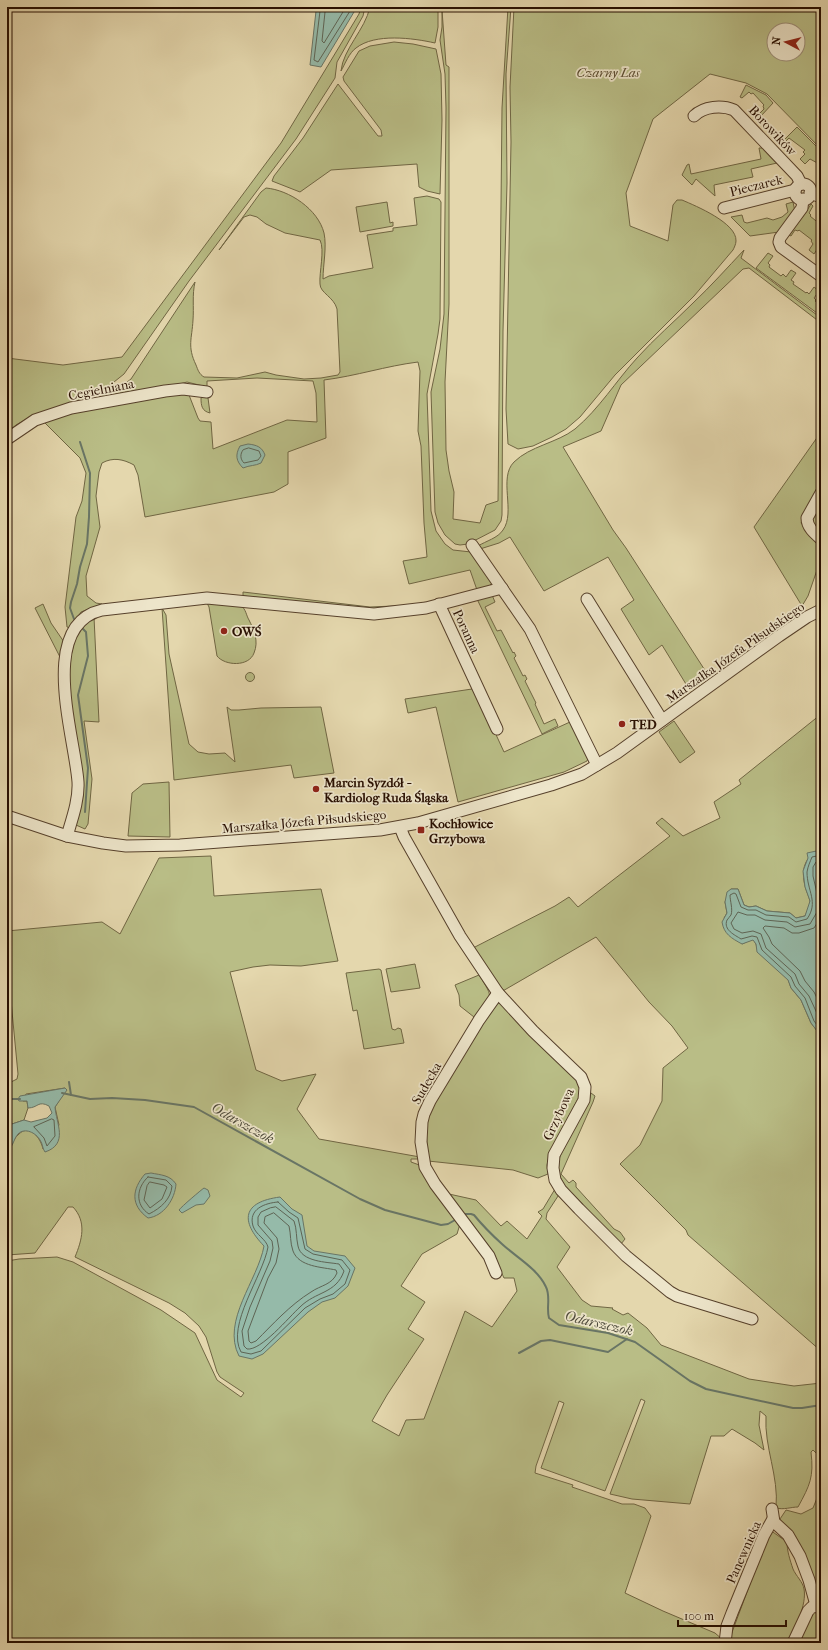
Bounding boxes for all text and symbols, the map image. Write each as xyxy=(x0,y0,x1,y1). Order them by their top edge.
north arrow xyxy=(766,22,806,62)
text: N xyxy=(770,35,784,46)
park label: Czarny Las xyxy=(577,65,641,80)
street label: Borowików xyxy=(746,102,800,159)
street label: Pieczarek xyxy=(728,172,784,199)
street label: Cegielniana xyxy=(67,376,136,403)
street label: Marszałka Józefa Piłsudskiego xyxy=(663,599,808,706)
street label: Poranna xyxy=(450,607,484,656)
place label: OWŚ xyxy=(232,624,262,639)
marker: OWŚ xyxy=(219,626,229,636)
place label: TED xyxy=(629,717,657,732)
marker: TED xyxy=(617,719,627,729)
place label: Marcin Syzdół - Kardiolog Ruda Śląska xyxy=(323,775,449,806)
marker: Marcin Syzdół - Kardiolog Ruda Śląska xyxy=(311,784,321,794)
street label: Marszałka Józefa Piłsudskiego xyxy=(221,807,387,836)
place label: Kochłowice Grzybowa xyxy=(429,816,494,847)
marker: Kochłowice Grzybowa xyxy=(416,825,426,835)
street label: Sudecka xyxy=(408,1059,445,1107)
street label: Grzybowa xyxy=(540,1085,578,1143)
water label: Odarszczok xyxy=(208,1099,277,1148)
water label: Odarszczok xyxy=(563,1307,635,1340)
street label: Panewnicka xyxy=(723,1518,764,1586)
scale bar xyxy=(678,1602,786,1628)
text: 100 m xyxy=(684,1609,714,1623)

